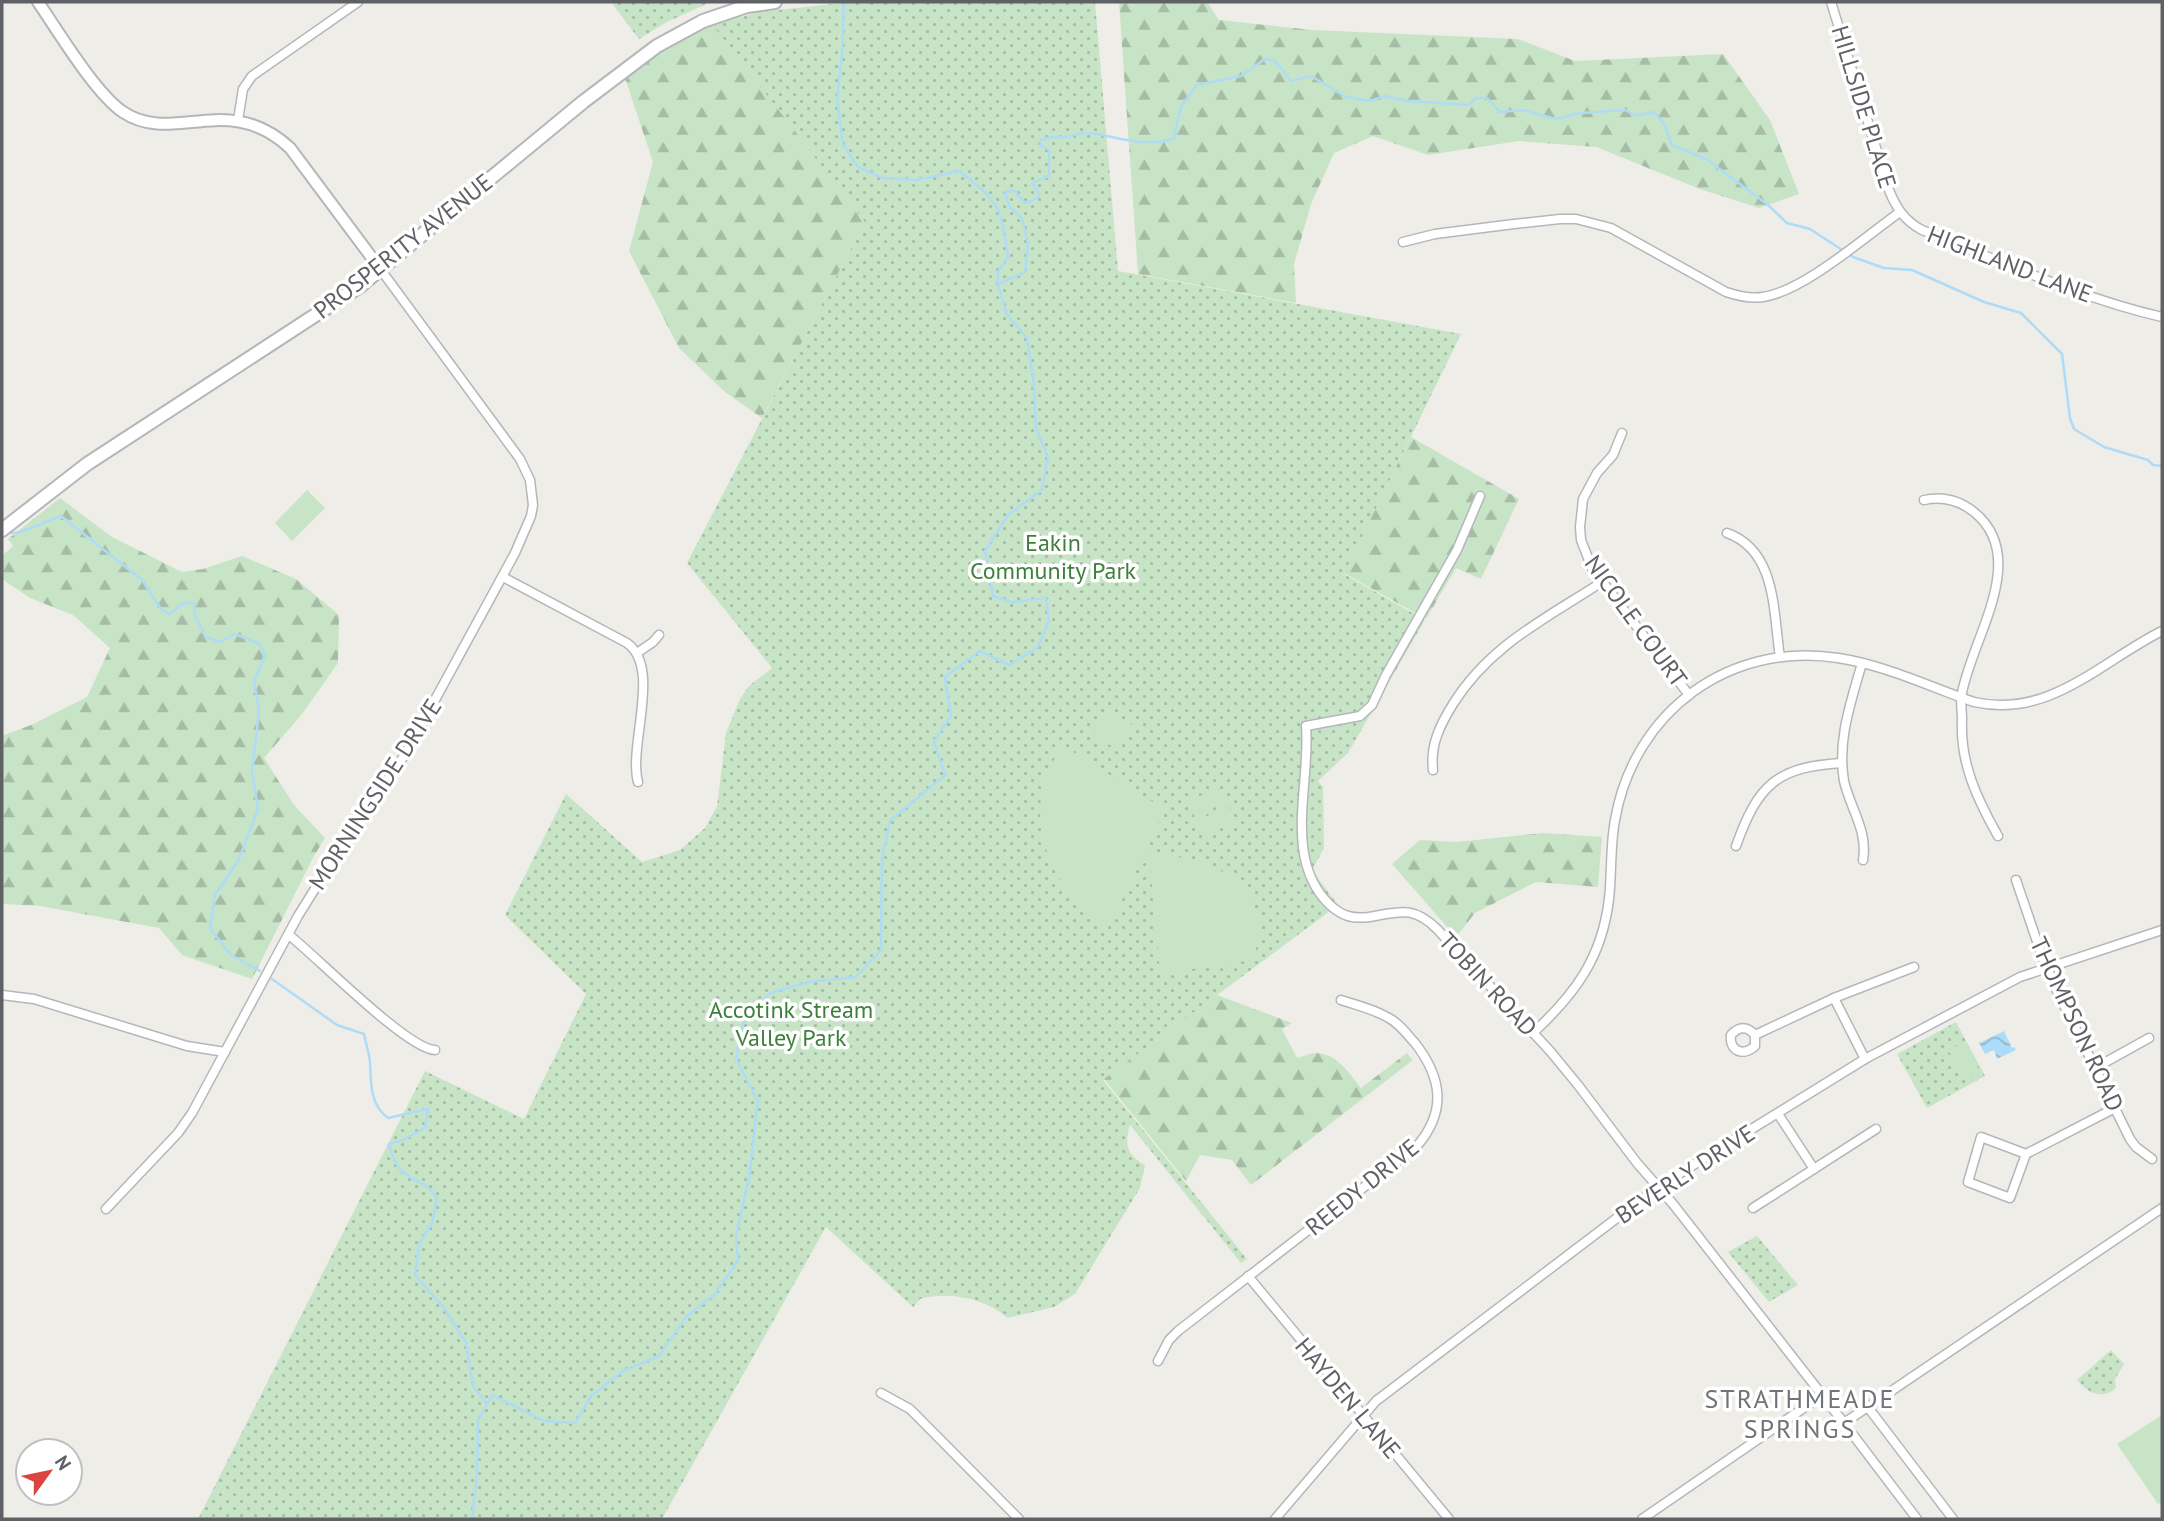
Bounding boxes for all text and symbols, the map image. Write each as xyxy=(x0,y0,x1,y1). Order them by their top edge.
street label: HILLSIDE PLACE xyxy=(1825,22,1903,192)
street label: PROSPERITY AVENUE xyxy=(307,166,499,326)
street label: HIGHLAND LANE xyxy=(1923,218,2097,310)
park label: Eakin Community Park xyxy=(970,527,1137,586)
street label: NICOLE COURT xyxy=(1578,549,1694,693)
street label: MORNINGSIDE DRIVE xyxy=(302,693,448,895)
street label: TOBIN ROAD xyxy=(1432,926,1544,1042)
street label: THOMPSON ROAD xyxy=(2023,932,2131,1116)
park label: Accotink Stream Valley Park xyxy=(709,994,873,1053)
street label: BEVERLY DRIVE xyxy=(1609,1117,1761,1231)
street label: REEDY DRIVE xyxy=(1299,1132,1425,1242)
street label: HAYDEN LANE xyxy=(1288,1331,1408,1465)
district label: STRATHMEADE SPRINGS xyxy=(1704,1382,1896,1445)
north arrow xyxy=(14,1437,84,1507)
text: N xyxy=(50,1451,77,1475)

